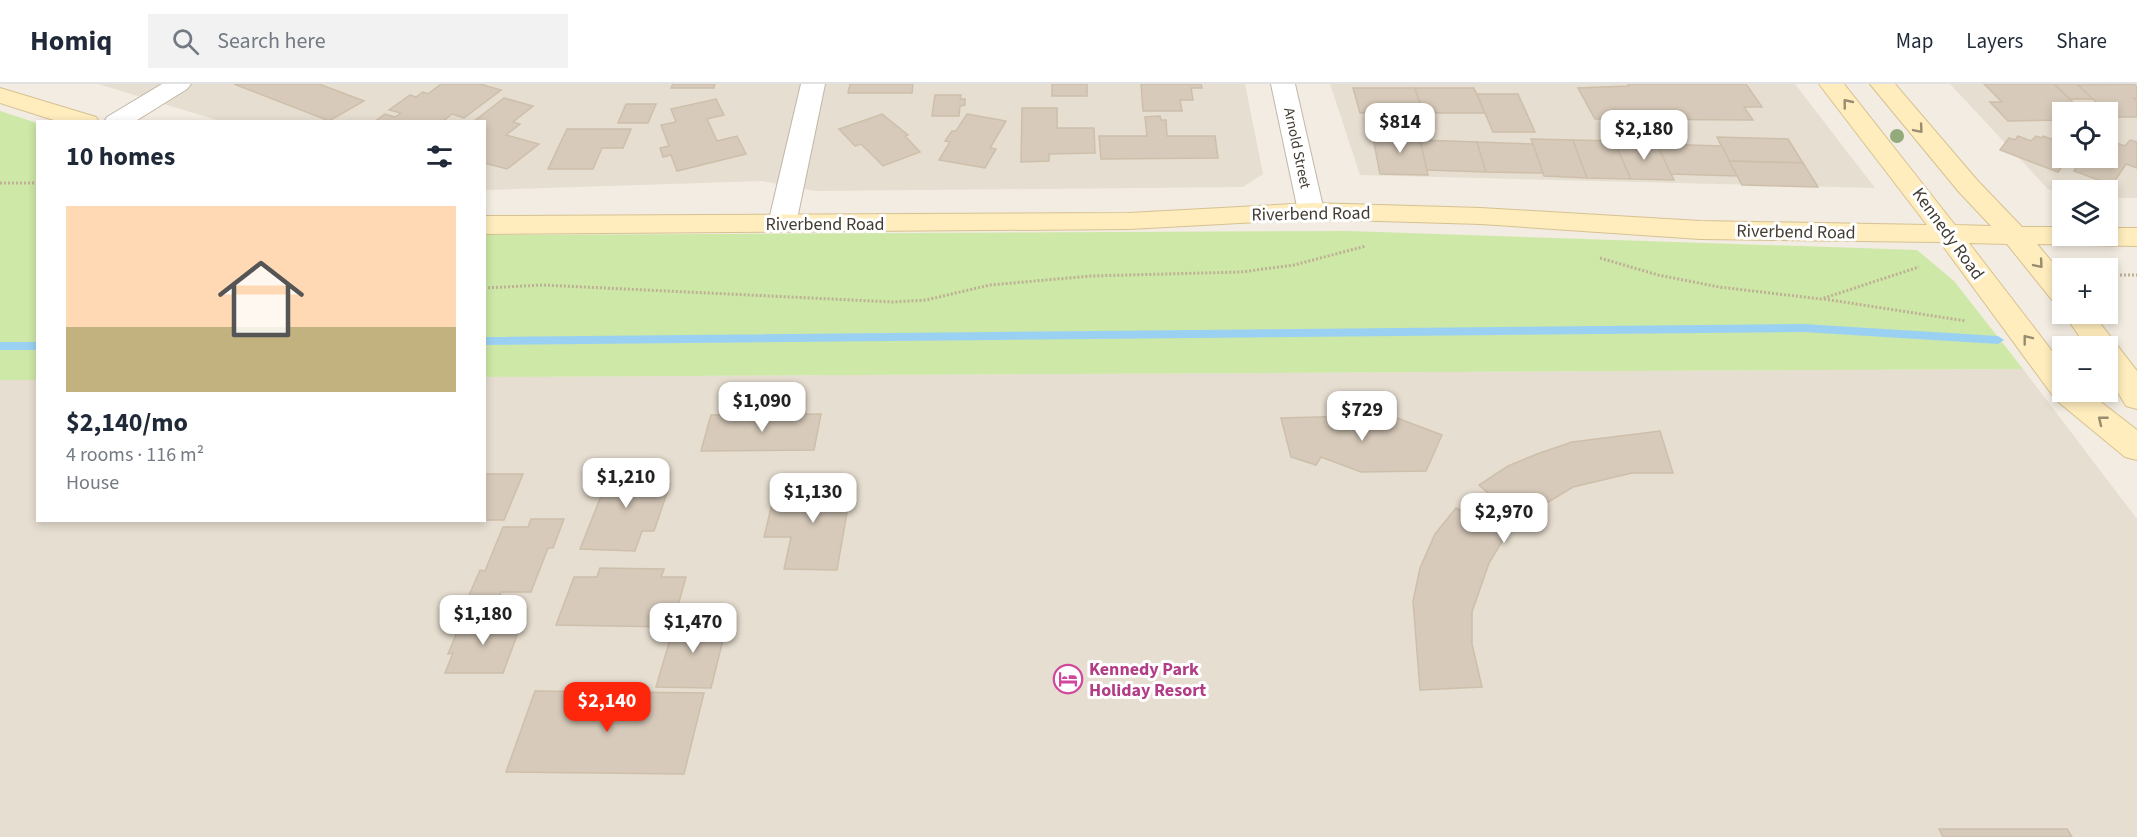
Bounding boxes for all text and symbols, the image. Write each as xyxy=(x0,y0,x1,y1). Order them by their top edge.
search box xyxy=(148,14,568,68)
text: Homiq xyxy=(30,21,112,61)
icon: search xyxy=(169,25,202,58)
text: Search here xyxy=(217,25,326,57)
text: Map xyxy=(1896,26,1933,56)
text: Layers xyxy=(1966,26,2023,56)
text: Share xyxy=(2056,26,2107,56)
one-way arrow xyxy=(1843,99,1854,110)
map controls xyxy=(2052,102,2118,402)
button: locate xyxy=(2052,102,2118,168)
pin: $814 xyxy=(1364,103,1436,154)
street label: Arnold Street xyxy=(1278,106,1316,190)
text: $814 xyxy=(1379,108,1421,136)
pin: $2,180 xyxy=(1595,110,1693,161)
text: $2,180 xyxy=(1615,115,1673,143)
one-way arrow xyxy=(1912,122,1923,133)
text: 10 homes xyxy=(66,138,175,175)
icon: filters xyxy=(423,140,456,173)
button: layers xyxy=(2052,180,2118,246)
street label: Kennedy Road xyxy=(1906,183,1990,285)
street label: Riverbend Road xyxy=(1251,200,1371,228)
street label: Riverbend Road xyxy=(765,212,885,237)
street label: Riverbend Road xyxy=(1736,218,1856,246)
icon: home xyxy=(207,245,315,353)
one-way arrow xyxy=(2032,257,2043,268)
button: + xyxy=(2052,258,2118,324)
one-way arrow xyxy=(2023,335,2034,346)
button: − xyxy=(2052,336,2118,402)
pin: $1,090 xyxy=(713,382,811,433)
text: $1,090 xyxy=(733,387,791,415)
pin: $729 xyxy=(1326,391,1398,442)
text: $729 xyxy=(1341,396,1383,424)
text: $2,140/mo xyxy=(66,404,188,441)
one-way arrow xyxy=(2098,416,2109,427)
text: 4 rooms · 116 m² xyxy=(66,441,204,469)
pin: $1,210 xyxy=(577,458,675,509)
text: $1,210 xyxy=(597,463,655,491)
text: House xyxy=(66,469,119,497)
pin: $1,130 xyxy=(764,473,862,524)
text: $1,130 xyxy=(784,478,842,506)
pin: $2,970 xyxy=(1455,493,1553,544)
text: $2,970 xyxy=(1475,498,1533,526)
pin: $1,180 xyxy=(434,595,532,646)
text: $1,180 xyxy=(454,600,512,628)
pin: $1,470 xyxy=(644,603,742,654)
text: $1,470 xyxy=(664,608,722,636)
place label: Kennedy Park Holiday Resort xyxy=(1089,657,1206,703)
hotel icon: Kennedy Park Holiday Resort xyxy=(1052,663,1084,695)
pin: $2,140 xyxy=(558,682,656,733)
text: $2,140 xyxy=(578,687,636,715)

